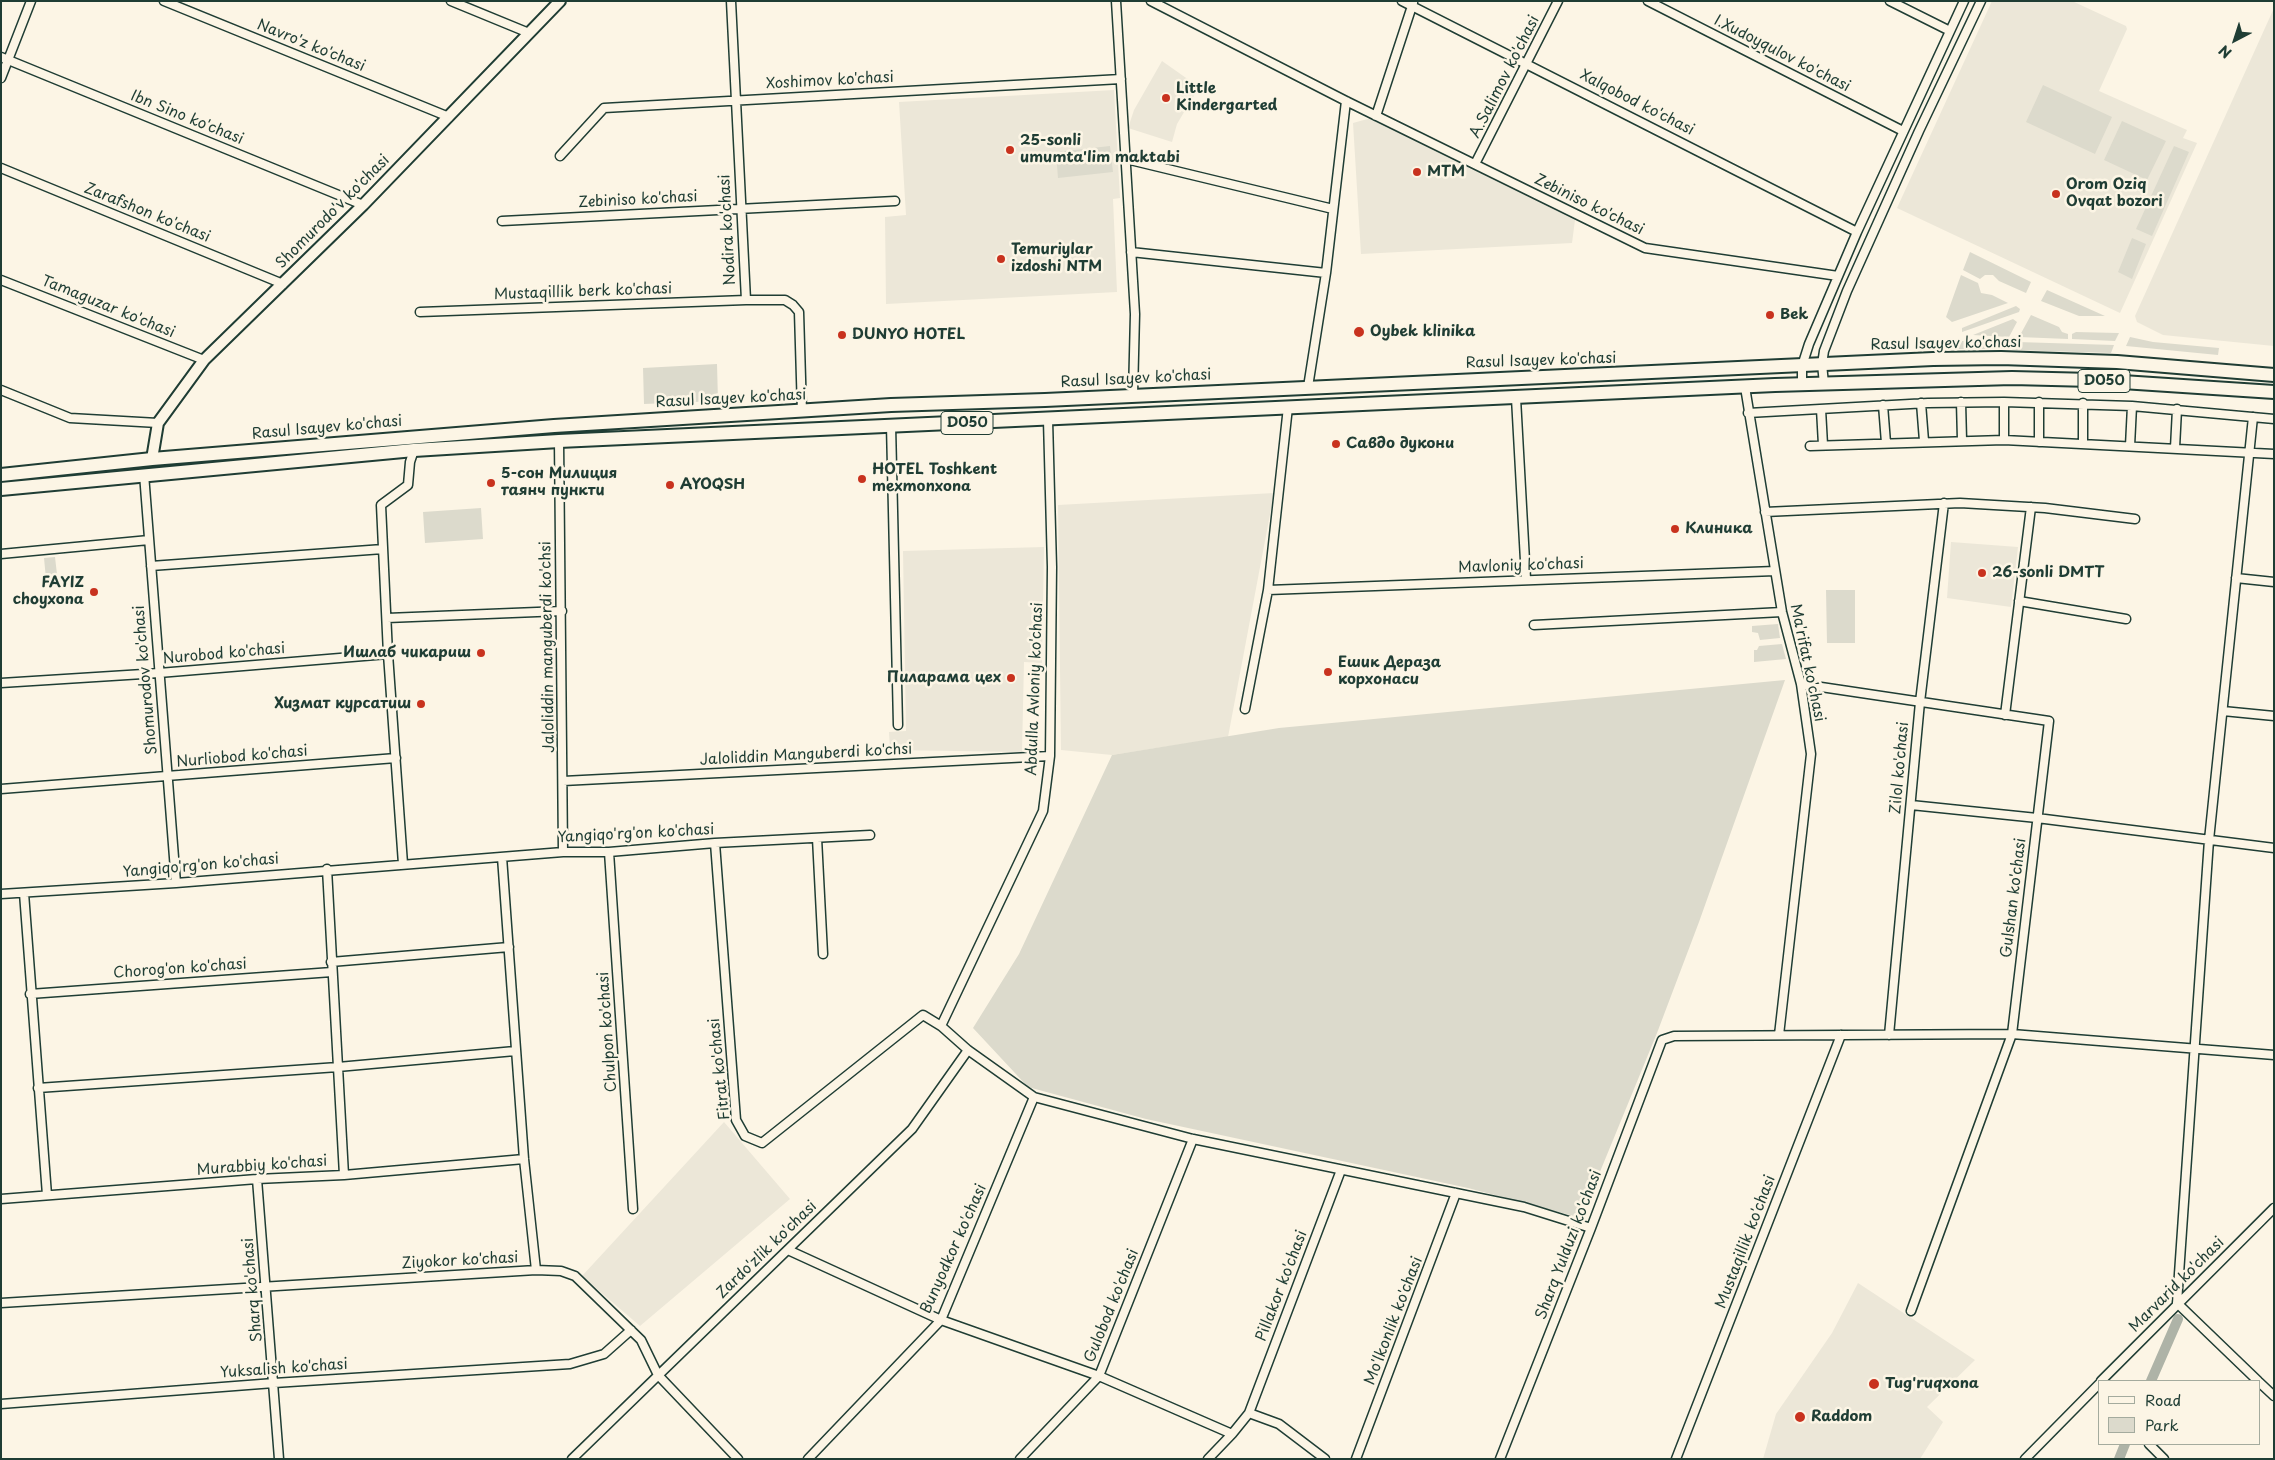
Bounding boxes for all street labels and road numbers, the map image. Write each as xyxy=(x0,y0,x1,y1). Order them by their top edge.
street label: I.Xudoyqulov ko'chasi xyxy=(1711,12,1853,96)
street label: A.Salimov ko'chasi xyxy=(1466,13,1544,141)
street label: Navro'z ko'chasi xyxy=(254,16,368,76)
street label: Xalqobod ko'chasi xyxy=(1577,66,1697,140)
street label: Xoshimov ko'chasi xyxy=(766,69,894,93)
street label: Ibn Sino ko'chasi xyxy=(128,87,246,149)
street label: Shomurodo'v ko'chasi xyxy=(273,152,393,272)
street label: Zebiniso ko'chasi xyxy=(1531,171,1647,239)
street label: Nodira ko'chasi xyxy=(716,174,740,286)
street label: Zarafshon ko'chasi xyxy=(81,179,213,247)
street label: Zebiniso ko'chasi xyxy=(578,188,698,212)
street label: Tamaguzar ko'chasi xyxy=(39,272,177,342)
street label: Mustaqillik berk ko'chasi xyxy=(494,280,672,304)
street label: Rasul Isayev ko'chasi xyxy=(1870,334,2022,354)
street label: Rasul Isayev ko'chasi xyxy=(1465,349,1617,373)
street label: Rasul Isayev ko'chasi xyxy=(1060,366,1212,392)
road number: D050 xyxy=(2078,370,2130,392)
street label: Rasul Isayev ko'chasi xyxy=(655,386,807,412)
street label: Rasul Isayev ko'chasi xyxy=(251,412,403,444)
road number: D050 xyxy=(941,412,993,434)
street label: Jaloliddin manguberdi ko'chsi xyxy=(537,541,559,753)
street label: Mavloniy ko'chasi xyxy=(1458,555,1584,577)
street label: Abdulla Avloniy ko'chasi xyxy=(1023,602,1047,776)
street label: Ma'rifat ko'chasi xyxy=(1786,602,1828,724)
street label: Shomurodov ko'chasi xyxy=(131,605,161,755)
street label: Nurobod ko'chasi xyxy=(162,640,286,668)
street label: Zilol ko'chasi xyxy=(1887,721,1913,815)
street label: Jaloliddin Manguberdi ko'chsi xyxy=(699,740,913,770)
street label: Nurliobod ko'chasi xyxy=(176,742,308,772)
street label: Yangiqo'rg'on ko'chasi xyxy=(557,821,715,847)
street label: Gulshan ko'chasi xyxy=(1998,837,2030,959)
street label: Yangiqo'rg'on ko'chasi xyxy=(122,850,280,882)
street label: Chorog'on ko'chasi xyxy=(113,955,247,983)
street label: Chulpon ko'chasi xyxy=(595,971,621,1093)
street label: Fitrat ko'chasi xyxy=(706,1017,734,1121)
street label: Murabbiy ko'chasi xyxy=(196,1152,328,1180)
street label: Sharq Yulduzi ko'chasi xyxy=(1532,1168,1606,1322)
street label: Mustaqillik ko'chasi xyxy=(1712,1173,1780,1311)
street label: Bunyodkor ko'chasi xyxy=(917,1181,991,1317)
street label: Zardo'zlik ko'chasi xyxy=(713,1198,821,1302)
street label: Pillakor ko'chasi xyxy=(1253,1228,1311,1344)
street label: Marvarid ko'chasi xyxy=(2126,1234,2228,1336)
street label: Sharq ko'chasi xyxy=(239,1237,267,1343)
street label: Gulobod ko'chasi xyxy=(1081,1247,1143,1365)
street label: Ziyokor ko'chasi xyxy=(401,1249,519,1273)
street label: Mo'lkonlik ko'chasi xyxy=(1361,1254,1427,1388)
street label: Yuksalish ko'chasi xyxy=(220,1356,348,1382)

